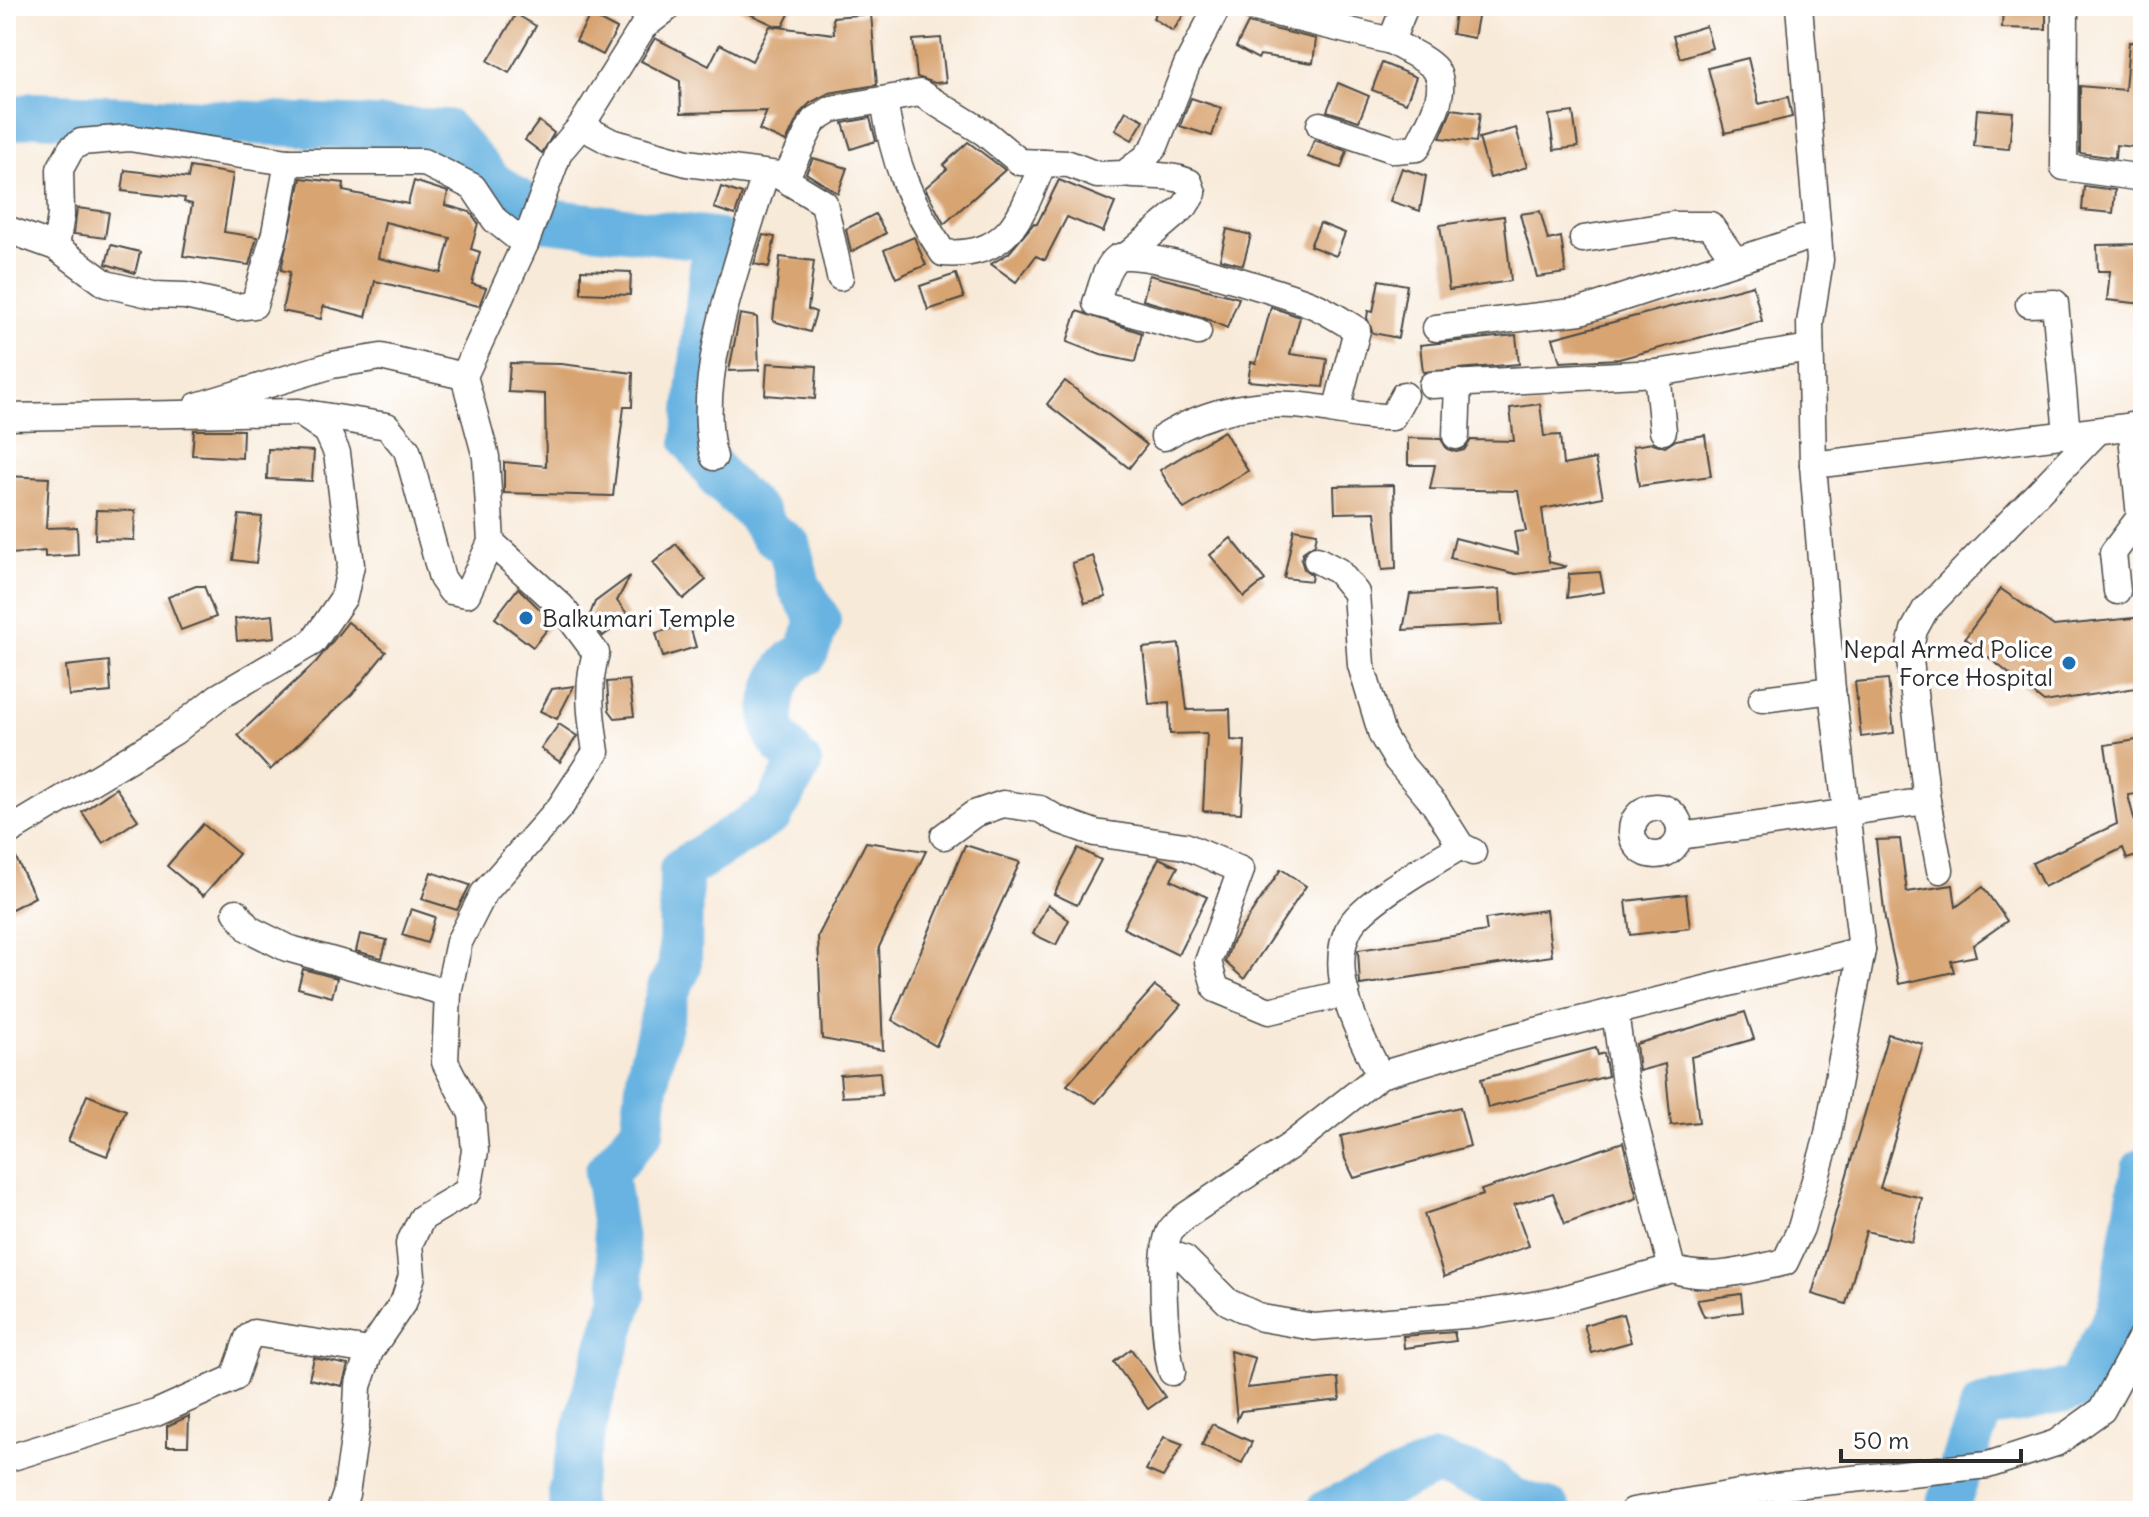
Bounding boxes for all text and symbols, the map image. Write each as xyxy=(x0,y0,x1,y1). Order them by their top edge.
place label: Balkumari Temple xyxy=(542,603,736,633)
marker: Balkumari Temple xyxy=(517,609,535,627)
place label: Nepal Armed Police Force Hospital xyxy=(1843,634,2053,692)
marker: Nepal Armed Police Force Hospital xyxy=(2060,654,2078,672)
scale bar xyxy=(1841,1413,2021,1463)
text: 50 m xyxy=(1853,1425,1909,1455)

